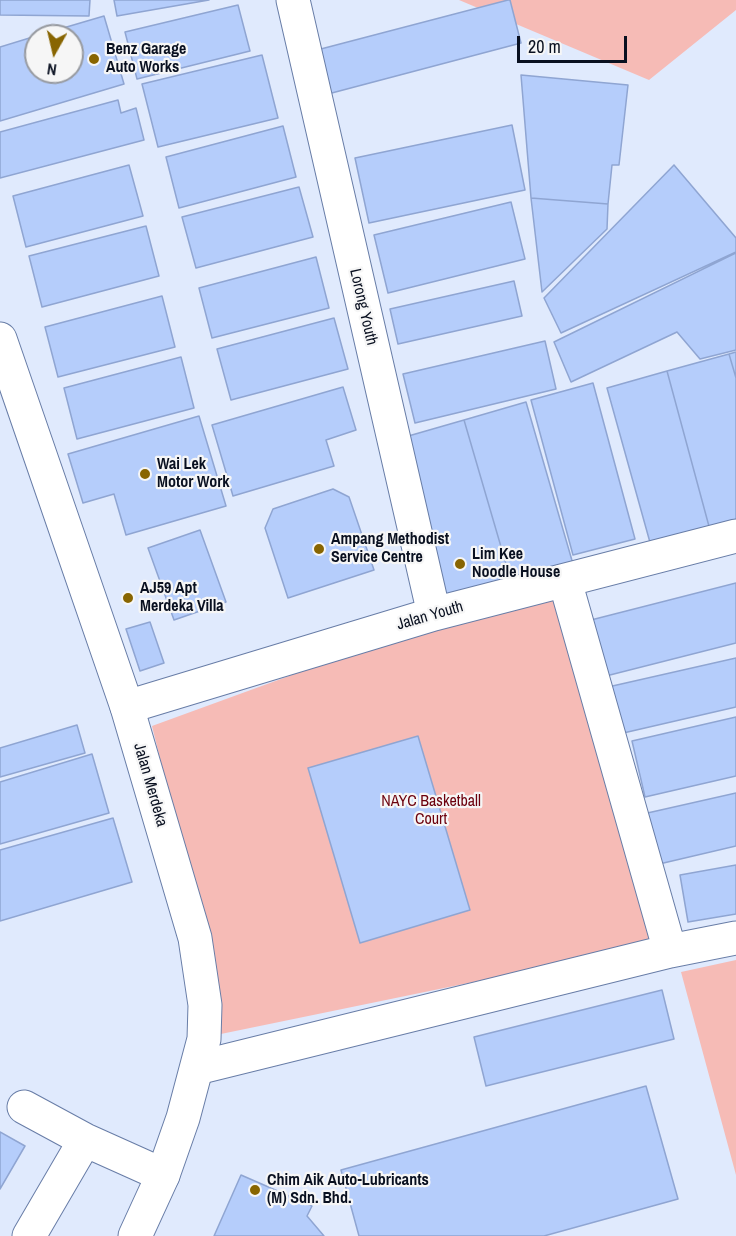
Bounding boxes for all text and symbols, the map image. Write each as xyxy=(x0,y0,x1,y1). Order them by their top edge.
north arrow xyxy=(24,24,84,84)
scale bar xyxy=(520,24,630,62)
text: 20 m xyxy=(528,34,561,59)
place label: Benz Garage Auto Works xyxy=(106,40,186,78)
marker: Benz Garage Auto Works xyxy=(87,52,101,66)
text: N xyxy=(46,58,58,81)
street label: Lorong Youth xyxy=(345,267,381,347)
place label: Wai Lek Motor Work xyxy=(157,455,230,493)
marker: Wai Lek Motor Work xyxy=(138,467,152,481)
place label: Ampang Methodist Service Centre xyxy=(331,530,449,568)
marker: Ampang Methodist Service Centre xyxy=(312,542,326,556)
place label: Lim Kee Noodle House xyxy=(472,545,560,583)
marker: Lim Kee Noodle House xyxy=(453,557,467,571)
place label: AJ59 Apt Merdeka Villa xyxy=(140,579,224,617)
marker: AJ59 Apt Merdeka Villa xyxy=(121,591,135,605)
street label: Jalan Youth xyxy=(395,597,465,635)
street label: Jalan Merdeka xyxy=(129,741,171,829)
park label: NAYC Basketball Court xyxy=(381,792,481,830)
place label: Chim Aik Auto-Lubricants (M) Sdn. Bhd. xyxy=(267,1171,429,1209)
marker: Chim Aik Auto-Lubricants (M) Sdn. Bhd. xyxy=(248,1183,262,1197)

